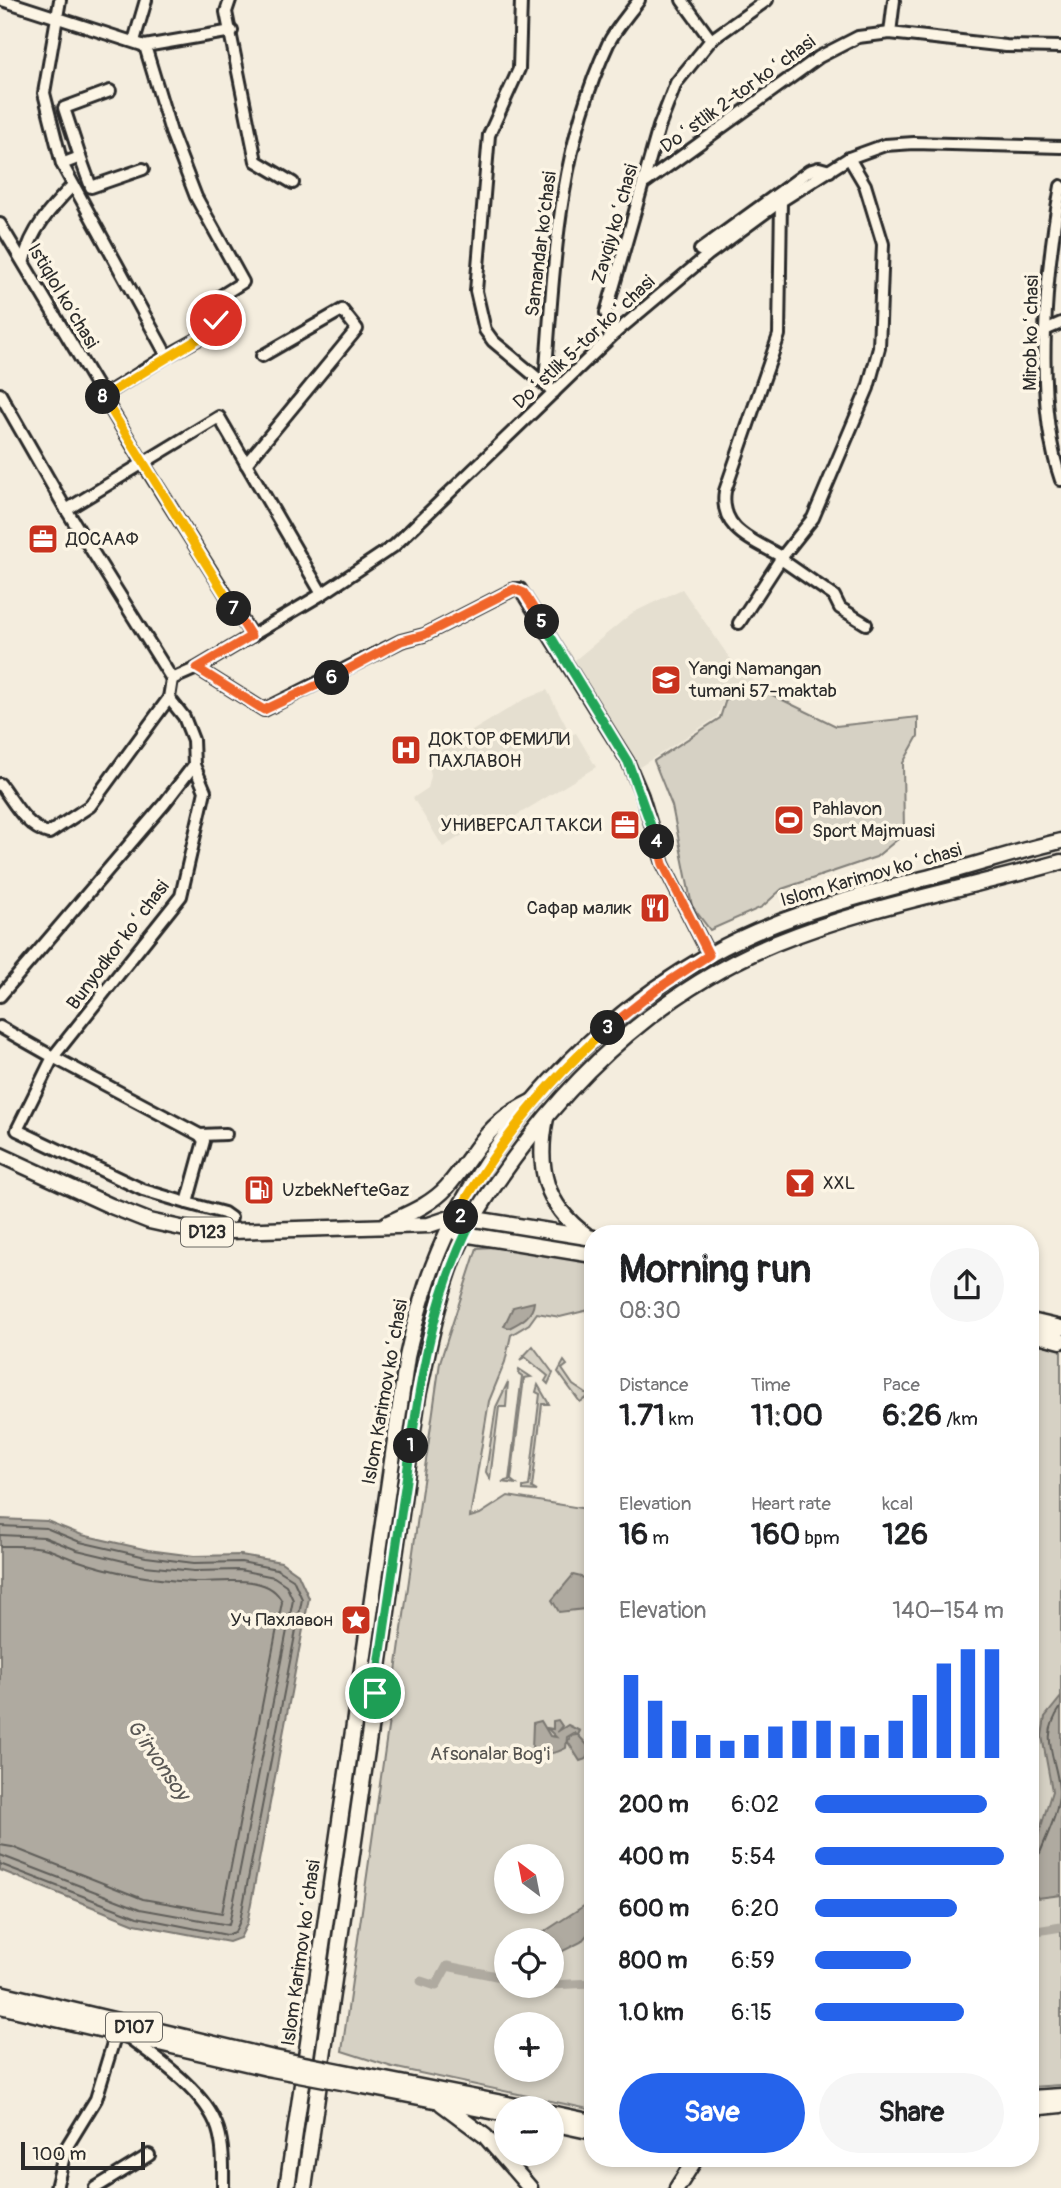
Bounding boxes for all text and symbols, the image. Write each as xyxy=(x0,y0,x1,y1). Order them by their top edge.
street label: Doʻstlik 2-tor koʻchasi xyxy=(656,30,820,158)
street label: Zavqiy koʻchasi xyxy=(586,161,644,287)
street label: Samandar ko‘chasi xyxy=(520,170,562,318)
street label: Istiqlol ko‘chasi xyxy=(22,239,104,353)
street label: Doʻstlik 5-tor koʻchasi xyxy=(508,270,660,414)
street label: Mirob koʻchasi xyxy=(1018,275,1044,391)
pin xyxy=(186,290,246,350)
icon: check xyxy=(197,301,235,339)
pin: 8 xyxy=(86,380,120,414)
text: 8 xyxy=(98,384,107,408)
office icon: ДОСААФ xyxy=(26,522,60,556)
place label: ДОСААФ xyxy=(65,527,139,551)
pin: 7 xyxy=(216,592,252,626)
text: 7 xyxy=(228,596,239,620)
pin: 5 xyxy=(524,604,560,640)
text: 5 xyxy=(536,609,547,633)
place label: Yangi Namangan tumani 57-maktab xyxy=(688,657,837,703)
pin: 6 xyxy=(314,660,350,696)
school or university icon: Yangi Namangan tumani 57-maktab xyxy=(649,663,683,697)
text: 6 xyxy=(326,665,337,689)
place label: ДОКТОР ФЕМИЛИ ПАХЛАВОН xyxy=(428,727,570,773)
hospital icon: ДОКТОР ФЕМИЛИ ПАХЛАВОН xyxy=(389,733,423,767)
place label: Pahlavon Sport Majmuasi xyxy=(812,797,935,843)
sports icon: Pahlavon Sport Majmuasi xyxy=(772,803,806,837)
office icon: УНИВЕРСАЛ ТАКСИ xyxy=(608,808,642,842)
place label: УНИВЕРСАЛ ТАКСИ xyxy=(441,813,602,837)
pin: 4 xyxy=(640,824,674,860)
text: 4 xyxy=(651,829,662,853)
street label: Islom Karimov koʻchasi xyxy=(778,838,964,912)
street label: Bunyodkor koʻchasi xyxy=(61,875,175,1015)
restaurant icon: Сафар малик xyxy=(638,891,672,925)
place label: Сафар малик xyxy=(526,896,632,920)
pin: 3 xyxy=(590,1010,626,1046)
text: 3 xyxy=(602,1015,613,1039)
bar icon: XXL xyxy=(783,1166,817,1200)
place label: XXL xyxy=(823,1171,855,1195)
fuel station icon: UzbekNefteGaz xyxy=(242,1173,276,1207)
place label: UzbekNefteGaz xyxy=(282,1178,409,1202)
pin: 2 xyxy=(444,1200,478,1234)
text: 2 xyxy=(455,1204,466,1228)
road number: D123 xyxy=(181,1218,233,1246)
text: Morning run xyxy=(619,1246,811,1294)
button: share xyxy=(930,1248,1004,1322)
text: 08:30 xyxy=(619,1296,681,1325)
street label: Islom Karimov koʻchasi xyxy=(357,1298,413,1486)
text: Distance xyxy=(619,1373,688,1397)
text: Time xyxy=(751,1373,790,1397)
text: Pace xyxy=(882,1373,920,1397)
text: 1.71 xyxy=(619,1397,665,1434)
text: 11:00 xyxy=(751,1397,823,1434)
text: 6:26 xyxy=(882,1397,942,1434)
text: km xyxy=(665,1407,694,1431)
text: /km xyxy=(942,1407,978,1431)
pin: 1 xyxy=(394,1428,428,1464)
text: 1 xyxy=(407,1433,414,1457)
text: Elevation xyxy=(619,1492,691,1516)
text: Heart rate xyxy=(751,1492,831,1516)
text: kcal xyxy=(882,1492,913,1516)
text: 16 xyxy=(619,1516,648,1553)
text: 160 xyxy=(751,1516,800,1553)
text: 126 xyxy=(882,1516,928,1553)
text: m xyxy=(648,1526,669,1550)
text: bpm xyxy=(800,1526,840,1550)
text: Elevation xyxy=(619,1596,707,1625)
text: 140–154 m xyxy=(892,1596,1004,1625)
place icon: Уч Пахлавон xyxy=(339,1603,373,1637)
place label: Уч Пахлавон xyxy=(230,1608,333,1632)
pin xyxy=(345,1663,405,1723)
icon: arrive xyxy=(356,1674,394,1712)
water label: G‘irvonsoy xyxy=(120,1714,197,1808)
park label: Afsonalar Bog'i xyxy=(430,1742,550,1766)
text: 200 m xyxy=(619,1790,689,1819)
text: 6:02 xyxy=(731,1790,779,1819)
text: 400 m xyxy=(619,1842,689,1871)
text: 5:54 xyxy=(731,1842,775,1871)
north arrow xyxy=(494,1844,564,1914)
map controls xyxy=(494,1844,564,2166)
street label: Islom Karimov koʻchasi xyxy=(276,1858,326,2048)
text: 600 m xyxy=(619,1894,689,1923)
text: 6:20 xyxy=(731,1894,779,1923)
button: locate xyxy=(494,1928,564,1998)
text: 800 m xyxy=(619,1946,687,1975)
text: 6:59 xyxy=(731,1946,775,1975)
text: 1.0 km xyxy=(619,1998,684,2027)
text: 6:15 xyxy=(731,1998,772,2027)
road number: D107 xyxy=(106,2012,162,2041)
button: + xyxy=(494,2012,564,2082)
button: Save xyxy=(619,2073,805,2153)
button: Share xyxy=(819,2073,1004,2153)
button: − xyxy=(494,2096,564,2166)
scale bar xyxy=(21,2139,145,2171)
text: 100 m xyxy=(32,2142,86,2166)

